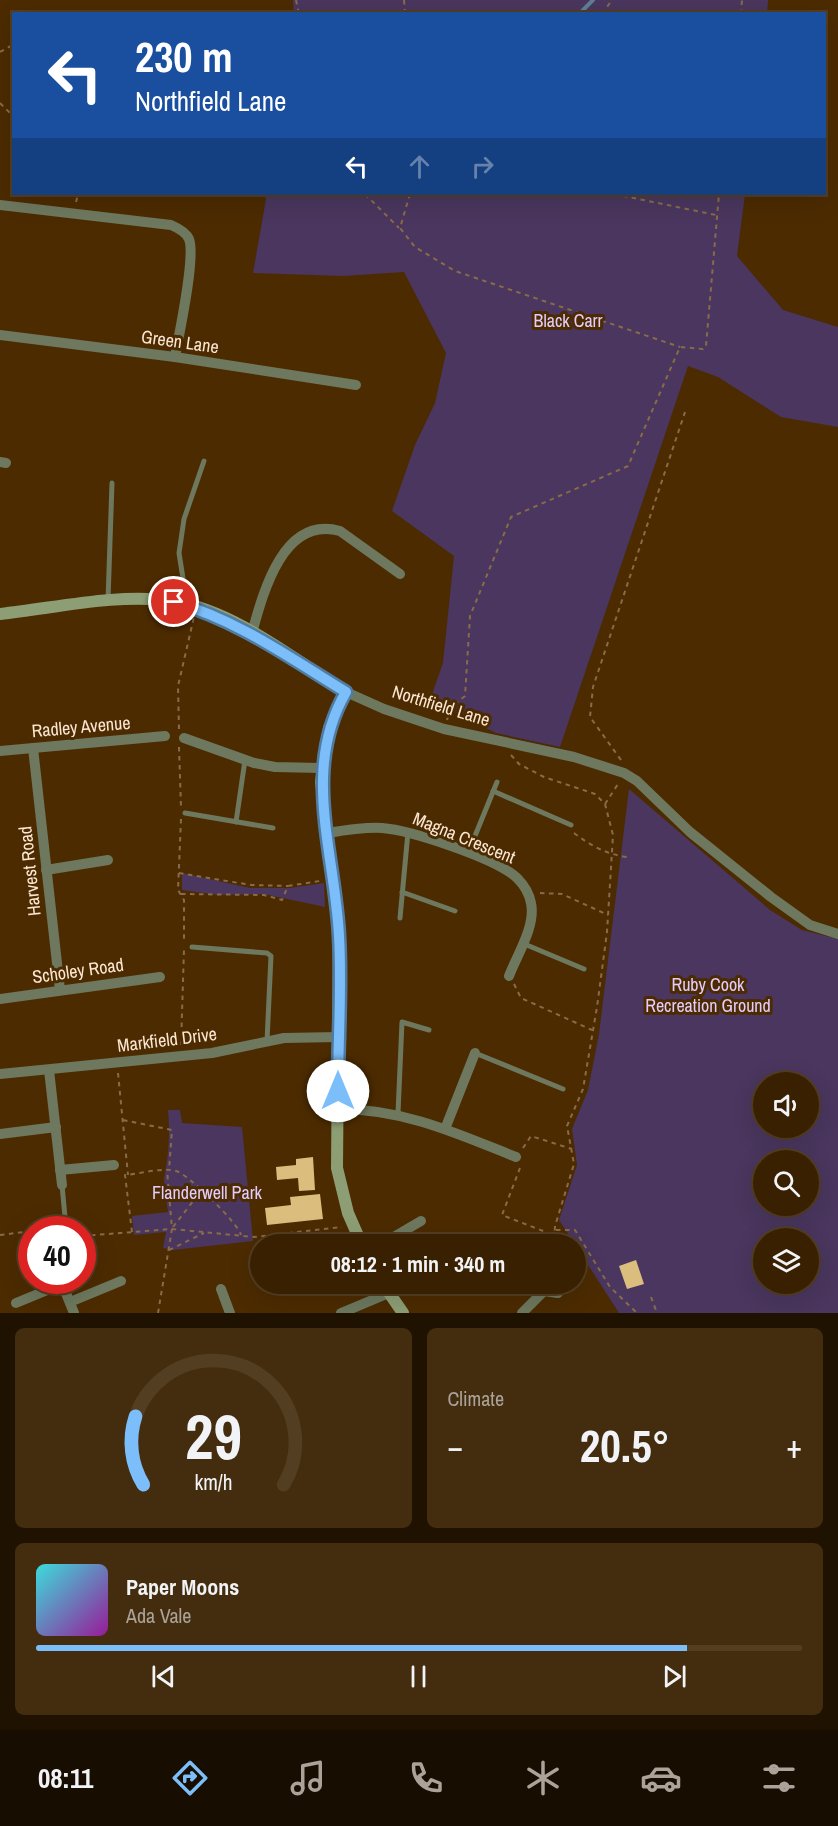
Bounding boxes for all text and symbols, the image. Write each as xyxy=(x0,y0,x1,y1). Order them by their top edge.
text: 230 m xyxy=(135,29,233,85)
icon: left xyxy=(36,36,114,114)
text: Northfield Lane xyxy=(135,83,286,119)
icon: left xyxy=(340,150,373,183)
icon: ahead xyxy=(403,150,436,183)
icon: right xyxy=(466,150,499,183)
park label: Black Carr xyxy=(534,308,603,333)
street label: Green Lane xyxy=(140,324,220,359)
pin xyxy=(148,576,199,627)
icon: arrive xyxy=(157,585,190,618)
street label: Northfield Lane xyxy=(389,679,493,732)
street label: Radley Avenue xyxy=(31,710,131,743)
street label: Magna Crescent xyxy=(409,806,519,869)
street label: Harvest Road xyxy=(12,825,47,917)
street label: Scholey Road xyxy=(31,952,125,989)
park label: Ruby Cook Recreation Ground xyxy=(645,972,771,1018)
street label: Markfield Drive xyxy=(116,1021,218,1058)
position arrow xyxy=(306,1059,370,1123)
map controls xyxy=(753,1072,819,1294)
button: sound xyxy=(753,1072,819,1138)
button: search xyxy=(753,1150,819,1216)
park label: Flanderwell Park xyxy=(152,1180,263,1205)
speed limit sign: 40 xyxy=(18,1216,96,1294)
button: layers xyxy=(753,1228,819,1294)
text: 08:12 · 1 min · 340 m xyxy=(331,1249,505,1279)
text: Climate xyxy=(448,1385,504,1412)
text: 29 xyxy=(185,1394,242,1478)
text: 20.5° xyxy=(580,1415,670,1476)
text: − xyxy=(448,1424,463,1468)
text: + xyxy=(786,1424,802,1468)
text: km/h xyxy=(194,1468,232,1497)
text: Paper Moons xyxy=(126,1572,239,1602)
text: Ada Vale xyxy=(126,1602,191,1629)
icon: previous xyxy=(147,1660,180,1693)
icon: pause xyxy=(402,1660,435,1693)
icon: next xyxy=(658,1660,691,1693)
icon: directions xyxy=(169,1757,211,1799)
icon: music xyxy=(287,1757,329,1799)
icon: phone xyxy=(405,1757,447,1799)
icon: climate xyxy=(522,1757,564,1799)
icon: car xyxy=(640,1757,682,1799)
icon: filters xyxy=(758,1757,800,1799)
text: 08:11 xyxy=(38,1760,93,1796)

